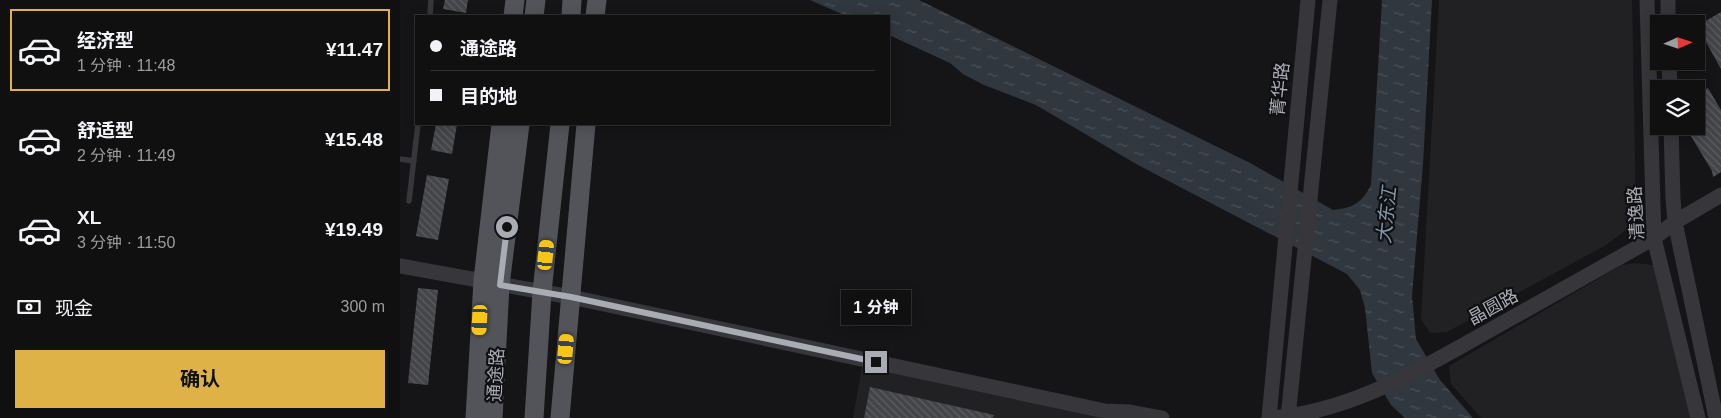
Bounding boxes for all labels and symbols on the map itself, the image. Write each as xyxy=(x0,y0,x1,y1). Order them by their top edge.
north arrow xyxy=(1650,15,1705,70)
street label: 菁华路 xyxy=(1267,61,1293,117)
water label: 大东江 xyxy=(1373,184,1400,245)
street label: 清逸路 xyxy=(1625,186,1647,240)
route start xyxy=(496,216,518,238)
car xyxy=(536,239,555,271)
street label: 晶圆路 xyxy=(1465,285,1521,329)
callout: 1 分钟 xyxy=(841,290,911,324)
car xyxy=(471,305,488,335)
car xyxy=(557,333,574,365)
street label: 通途路 xyxy=(485,348,507,402)
route end xyxy=(865,351,887,373)

